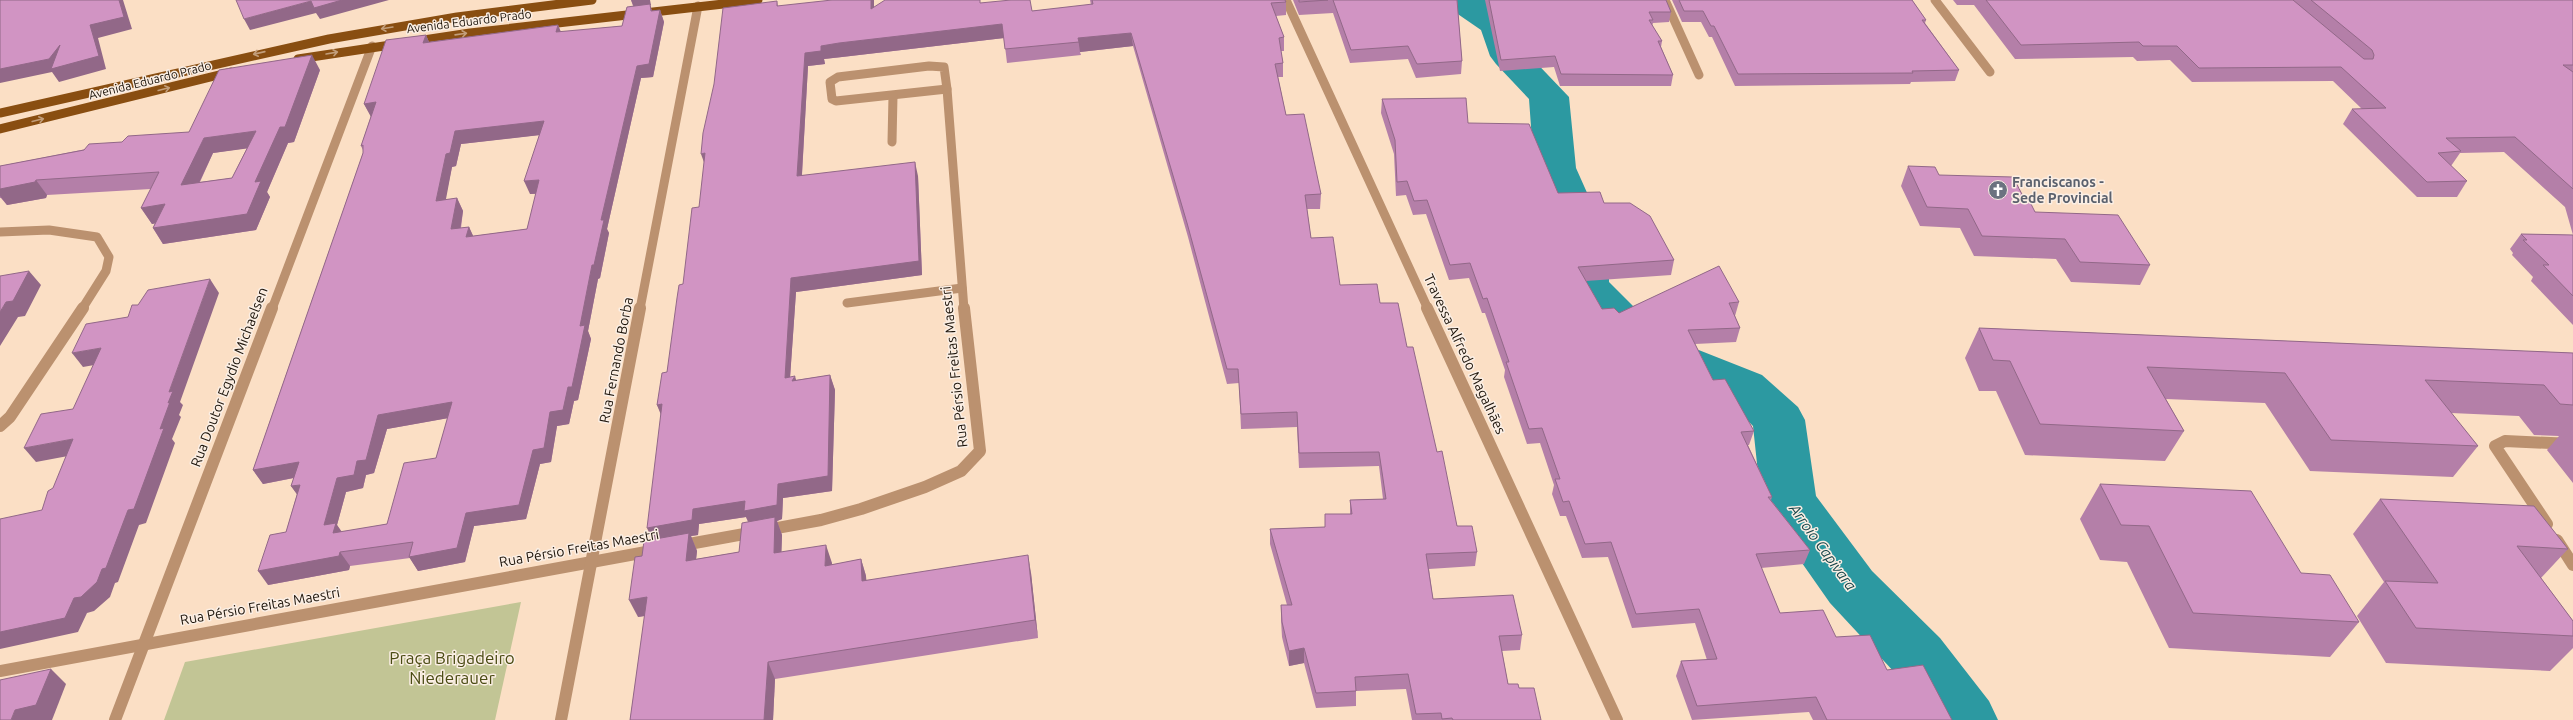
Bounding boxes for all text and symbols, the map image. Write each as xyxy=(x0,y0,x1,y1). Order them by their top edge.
street label: Avenida Eduardo Prado xyxy=(406,7,532,35)
one-way arrow xyxy=(381,24,394,32)
one-way arrow xyxy=(454,30,467,38)
one-way arrow xyxy=(325,49,338,57)
one-way arrow xyxy=(253,50,266,58)
street label: Avenida Eduardo Prado xyxy=(87,58,213,102)
one-way arrow xyxy=(157,84,170,92)
one-way arrow xyxy=(31,116,44,123)
place label: Franciscanos - Sede Provincial xyxy=(2012,174,2113,206)
church icon: Franciscanos - Sede Provincial xyxy=(1987,179,2009,201)
street label: Travessa Alfredo Magalhães xyxy=(1421,271,1509,437)
street label: Rua Doutor Egydio Michaelsen xyxy=(187,285,271,469)
street label: Rua Pérsio Freitas Maestri xyxy=(938,286,970,448)
street label: Rua Fernando Borba xyxy=(596,296,636,424)
water label: Arroio Capivara xyxy=(1785,500,1860,593)
street label: Rua Pérsio Freitas Maestri xyxy=(498,526,660,570)
street label: Rua Pérsio Freitas Maestri xyxy=(179,584,341,628)
park label: Praça Brigadeiro Niederauer xyxy=(389,648,515,687)

